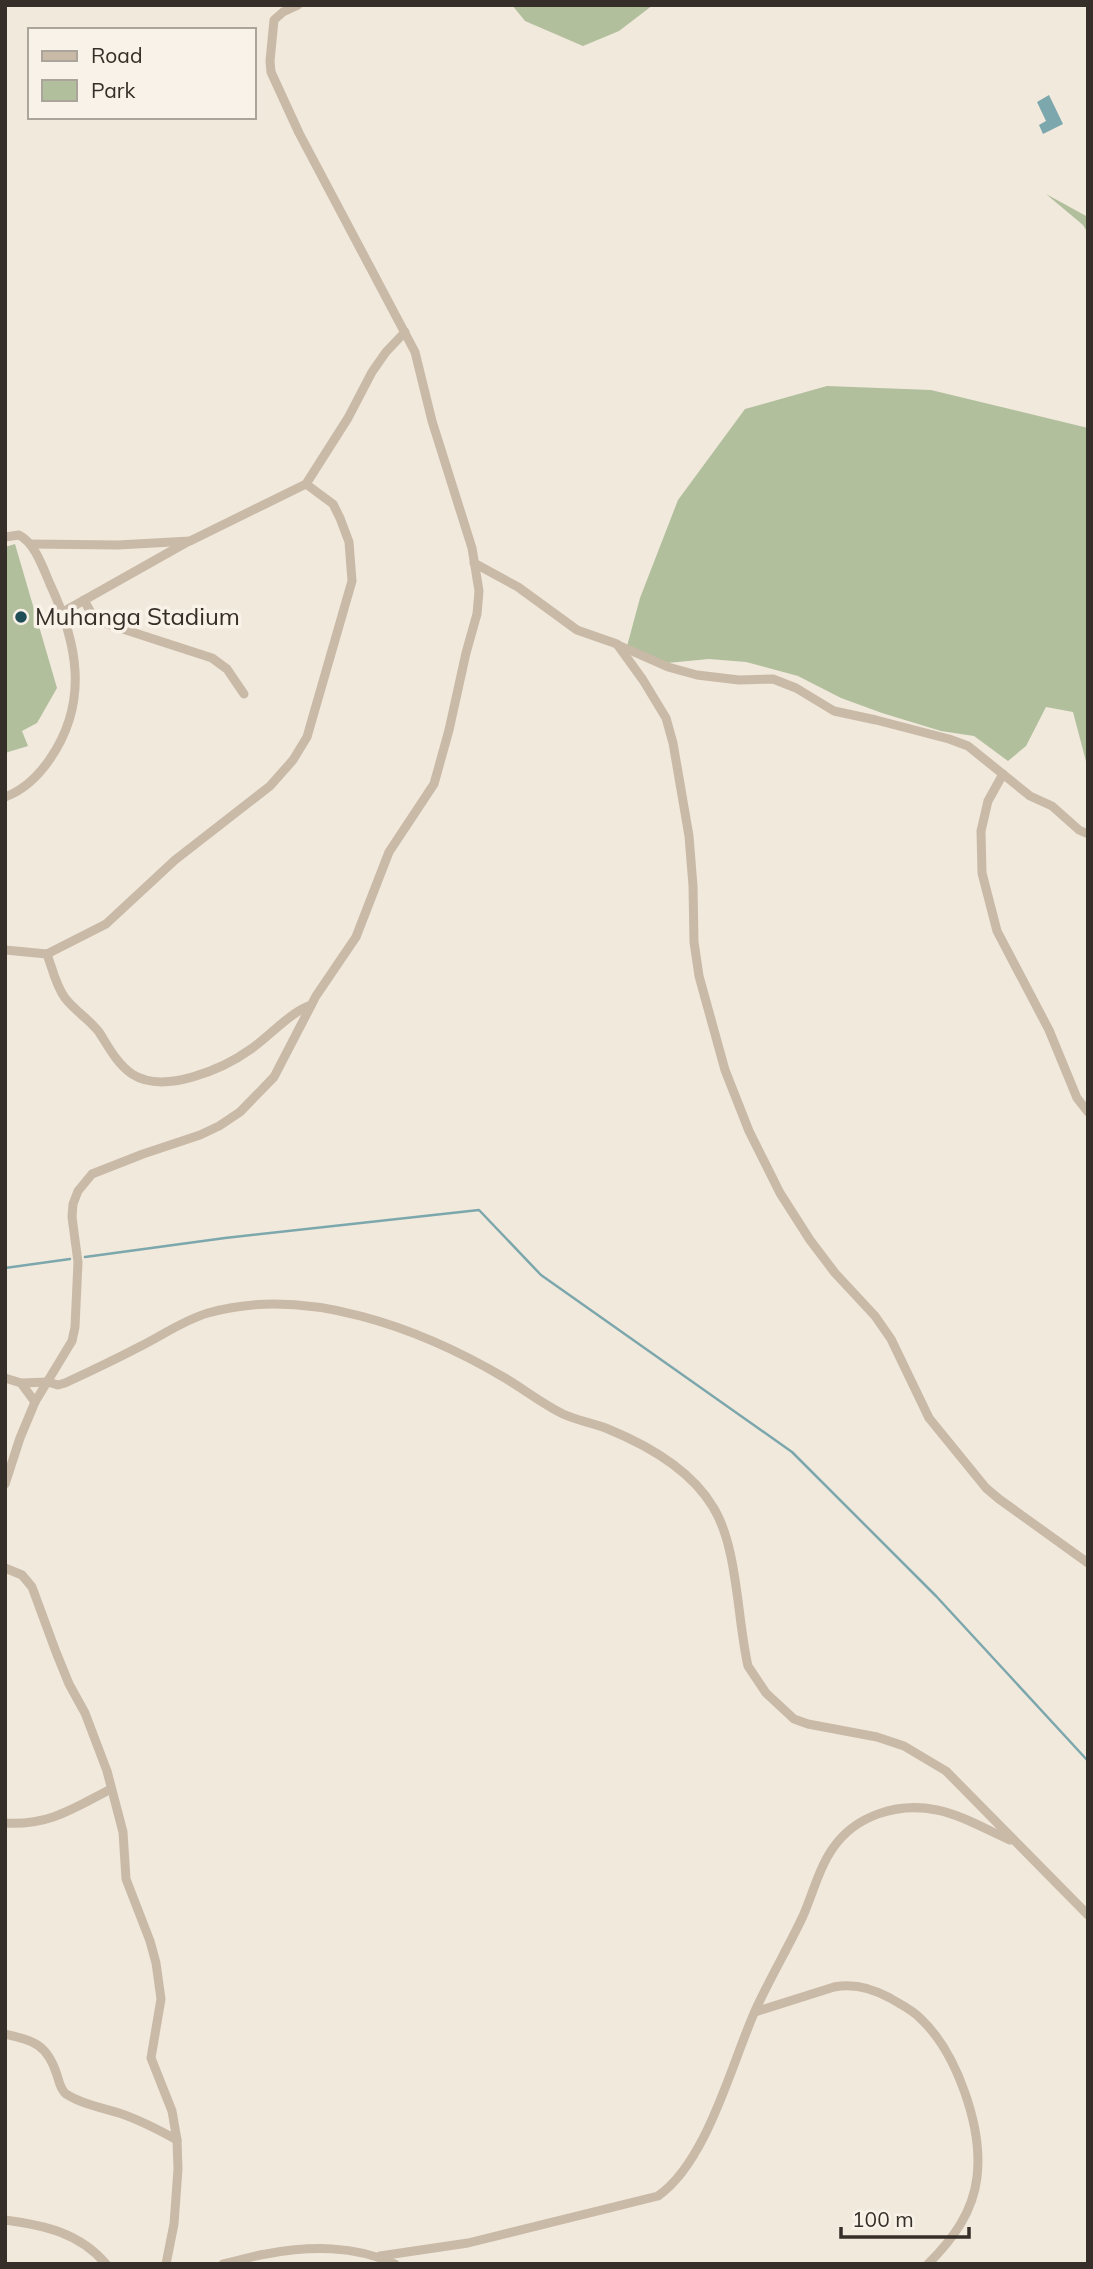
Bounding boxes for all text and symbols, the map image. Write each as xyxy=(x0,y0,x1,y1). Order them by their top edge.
legend xyxy=(28,28,256,119)
text: Road xyxy=(91,42,142,68)
text: Park xyxy=(91,77,135,103)
place label: Muhanga Stadium xyxy=(35,601,240,631)
marker: Muhanga Stadium xyxy=(13,609,29,625)
scale bar xyxy=(841,2196,969,2240)
text: 100 m xyxy=(852,2206,914,2232)

